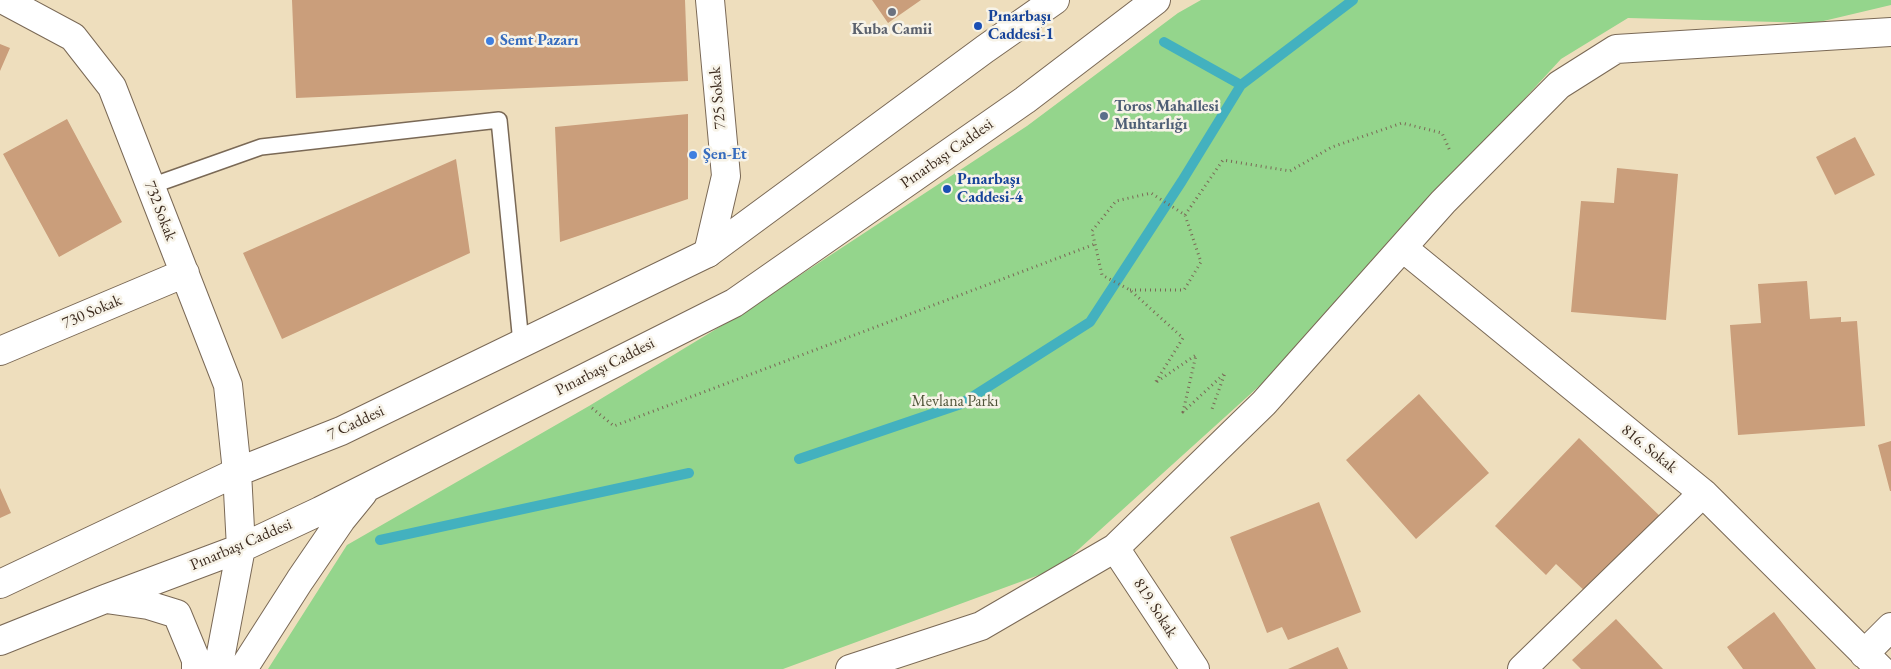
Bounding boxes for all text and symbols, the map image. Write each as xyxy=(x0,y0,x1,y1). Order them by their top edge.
marker: Kuba Camii xyxy=(886,6,898,18)
place label: Pınarbaşı Caddesi-1 xyxy=(988,7,1054,45)
place label: Kuba Camii xyxy=(852,20,932,40)
marker: Pınarbaşı Caddesi-1 xyxy=(972,20,984,32)
place label: Semt Pazarı xyxy=(500,31,579,51)
marker: Semt Pazarı xyxy=(484,35,496,47)
street label: 725 Sokak xyxy=(706,66,730,130)
place label: Toros Mahallesi Muhtarlığı xyxy=(1114,97,1219,135)
marker: Toros Mahallesi Muhtarlığı xyxy=(1098,110,1110,122)
street label: Pınarbaşı Caddesi xyxy=(897,115,997,193)
place label: Şen-Et xyxy=(703,145,747,165)
marker: Şen-Et xyxy=(687,149,699,161)
place label: Pınarbaşı Caddesi-4 xyxy=(957,170,1023,208)
street label: 732 Sokak xyxy=(140,178,180,244)
marker: Pınarbaşı Caddesi-4 xyxy=(941,183,953,195)
street label: 730 Sokak xyxy=(59,291,125,333)
street label: Pınarbaşı Caddesi xyxy=(552,334,658,400)
park label: Mevlana Parkı xyxy=(912,392,998,412)
street label: 7 Caddesi xyxy=(325,402,387,444)
street label: 816. Sokak xyxy=(1617,421,1681,477)
street label: Pınarbaşı Caddesi xyxy=(187,515,295,575)
street label: 819. Sokak xyxy=(1129,575,1181,641)

